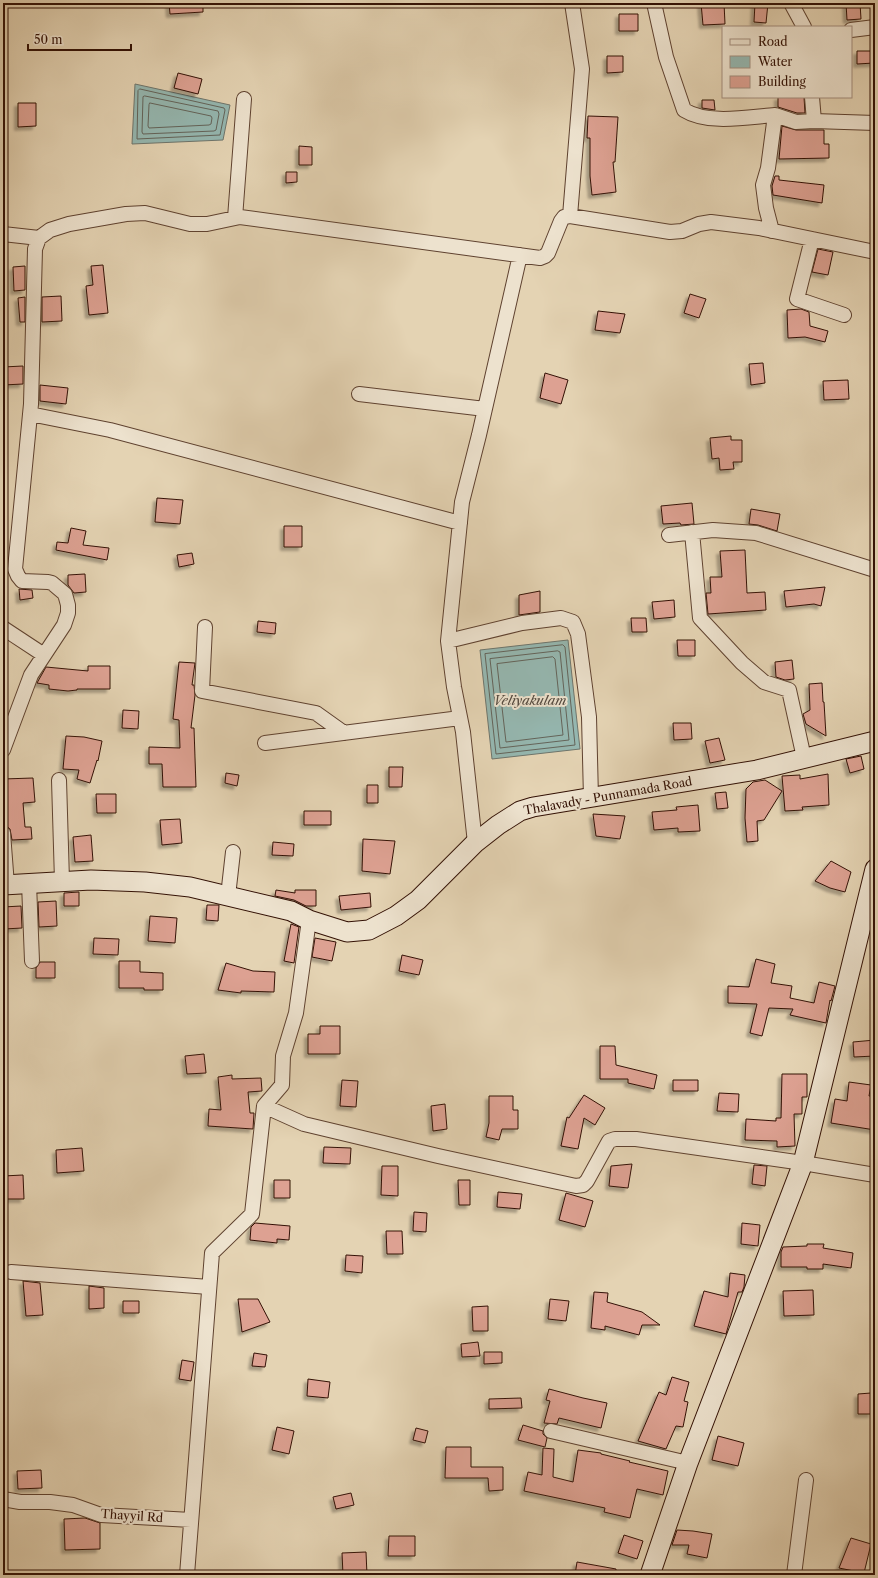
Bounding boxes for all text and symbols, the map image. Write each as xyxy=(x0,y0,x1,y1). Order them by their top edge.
scale bar xyxy=(28,26,131,52)
legend xyxy=(722,26,852,98)
text: 50 m xyxy=(34,32,63,47)
text: Road xyxy=(758,34,788,49)
text: Water xyxy=(757,54,792,69)
text: Building xyxy=(758,74,806,89)
water label: Veliyakulam xyxy=(493,692,567,708)
street label: Thalavady - Punnamada Road xyxy=(522,773,694,818)
street label: Thayyil Rd xyxy=(100,1506,164,1525)

